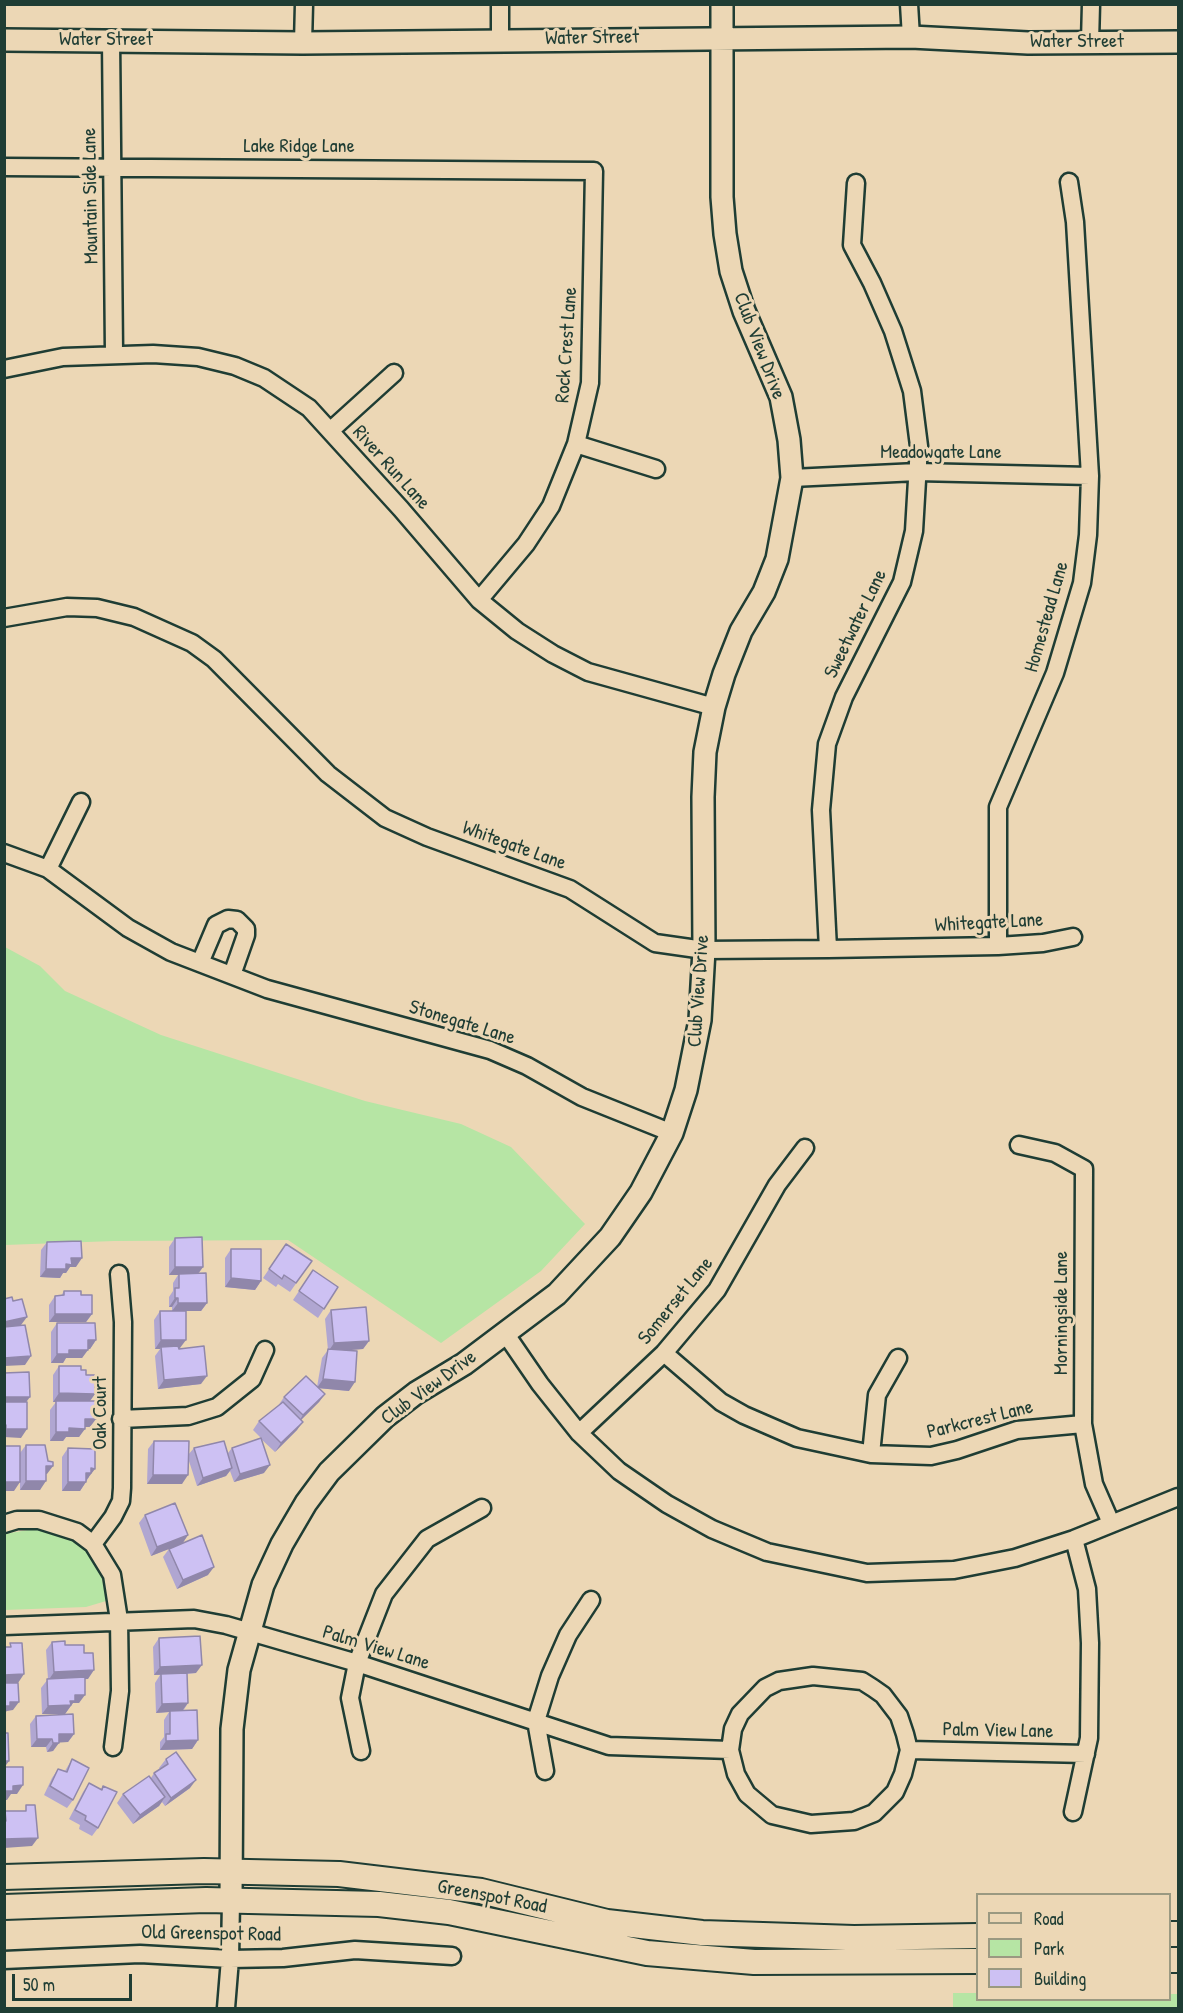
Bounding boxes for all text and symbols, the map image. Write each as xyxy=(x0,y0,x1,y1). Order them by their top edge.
street label: Water Street xyxy=(545,25,639,51)
street label: Water Street xyxy=(59,28,153,52)
street label: Water Street xyxy=(1030,30,1124,54)
street label: Mountain Side Lane xyxy=(78,128,104,264)
street label: Lake Ridge Lane xyxy=(243,135,355,159)
street label: Rock Crest Lane xyxy=(551,286,583,404)
street label: Club View Drive xyxy=(728,289,790,403)
street label: River Run Lane xyxy=(347,421,435,515)
street label: Meadowgate Lane xyxy=(880,441,1002,465)
street label: Homestead Lane xyxy=(1020,559,1074,675)
street label: Sweetwater Lane xyxy=(819,566,893,682)
street label: Whitegate Lane xyxy=(459,816,569,876)
street label: Whitegate Lane xyxy=(934,908,1044,938)
street label: Club View Drive xyxy=(683,934,715,1048)
street label: Stonegate Lane xyxy=(406,996,518,1050)
street label: Morningside Lane xyxy=(1050,1251,1074,1375)
street label: Somerset Lane xyxy=(633,1252,719,1350)
street label: Club View Drive xyxy=(377,1345,481,1431)
street label: Oak Court xyxy=(89,1376,113,1450)
street label: Parkcrest Lane xyxy=(925,1395,1035,1445)
street label: Palm View Lane xyxy=(320,1620,432,1676)
street label: Palm View Lane xyxy=(942,1718,1054,1744)
street label: Greenspot Road xyxy=(435,1875,549,1919)
legend xyxy=(976,1893,1171,2001)
text: Road xyxy=(1034,1906,1064,1931)
street label: Old Greenspot Road xyxy=(141,1921,281,1947)
text: Park xyxy=(1034,1936,1064,1961)
scale bar xyxy=(15,1962,135,2000)
text: Building xyxy=(1034,1966,1086,1991)
text: 50 m xyxy=(23,1972,55,1997)

